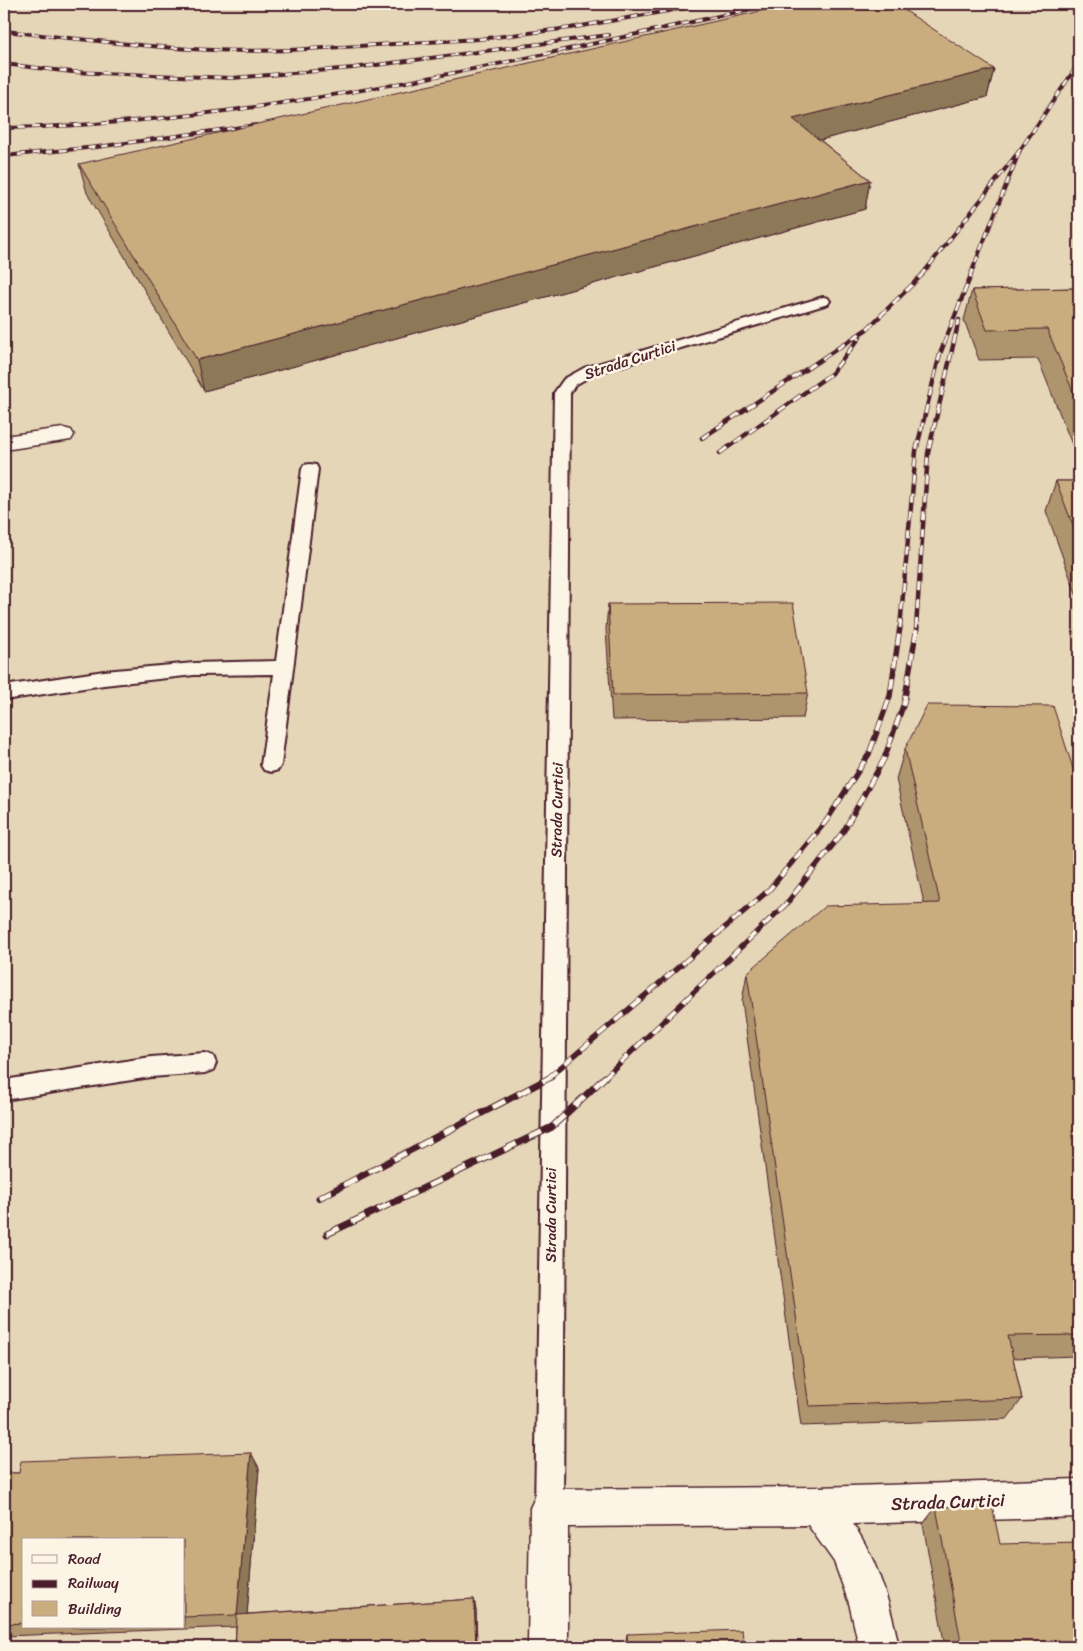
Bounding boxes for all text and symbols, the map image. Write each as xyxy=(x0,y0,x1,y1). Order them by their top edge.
street label: Strada Curtici xyxy=(581,333,680,387)
street label: Strada Curtici xyxy=(543,761,571,858)
street label: Strada Curtici xyxy=(538,1167,564,1262)
street label: Strada Curtici xyxy=(891,1484,1006,1520)
legend xyxy=(22,1538,185,1628)
text: Road xyxy=(68,1546,101,1572)
text: Railway xyxy=(68,1570,119,1596)
text: Building xyxy=(68,1596,122,1622)

